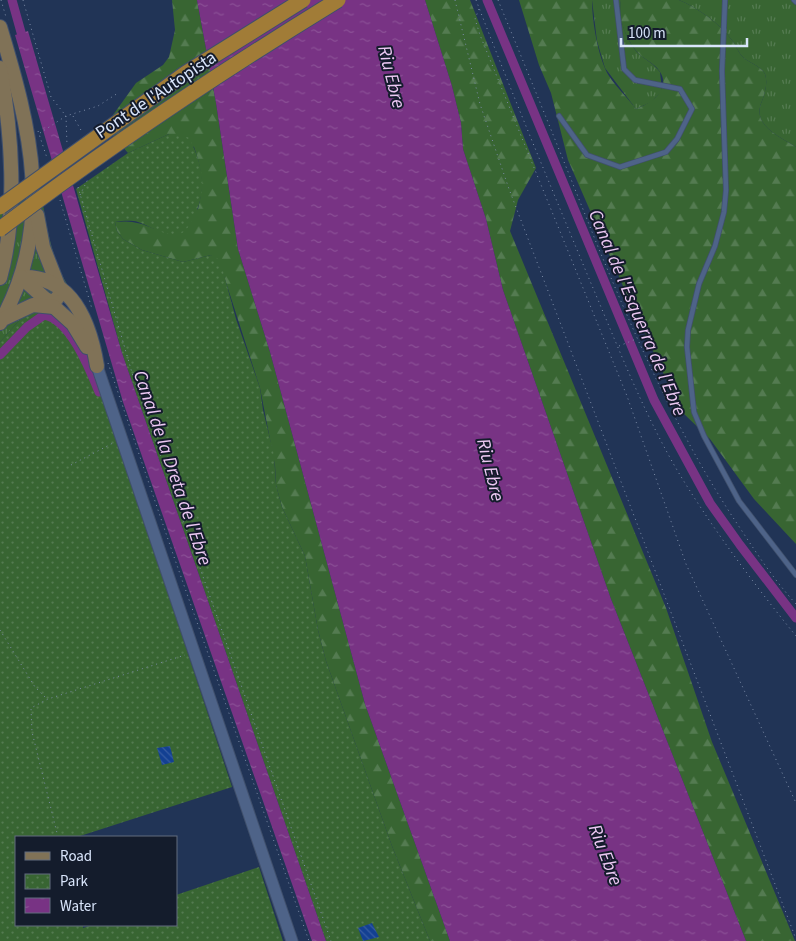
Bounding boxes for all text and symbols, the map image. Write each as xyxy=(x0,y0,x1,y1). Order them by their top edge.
scale bar xyxy=(621,15,747,47)
text: 100 m xyxy=(628,23,666,44)
water label: Riu Ebre xyxy=(370,43,412,111)
street label: Pont de l'Autopista xyxy=(91,45,221,145)
water label: Canal de l'Esquerra de l'Ebre xyxy=(581,205,693,421)
water label: Canal de la Dreta de l'Ebre xyxy=(126,367,218,569)
water label: Riu Ebre xyxy=(469,436,511,504)
water label: Riu Ebre xyxy=(581,820,629,890)
legend xyxy=(15,836,178,926)
text: Road xyxy=(60,846,92,867)
text: Park xyxy=(60,871,89,892)
text: Water xyxy=(60,896,97,917)

